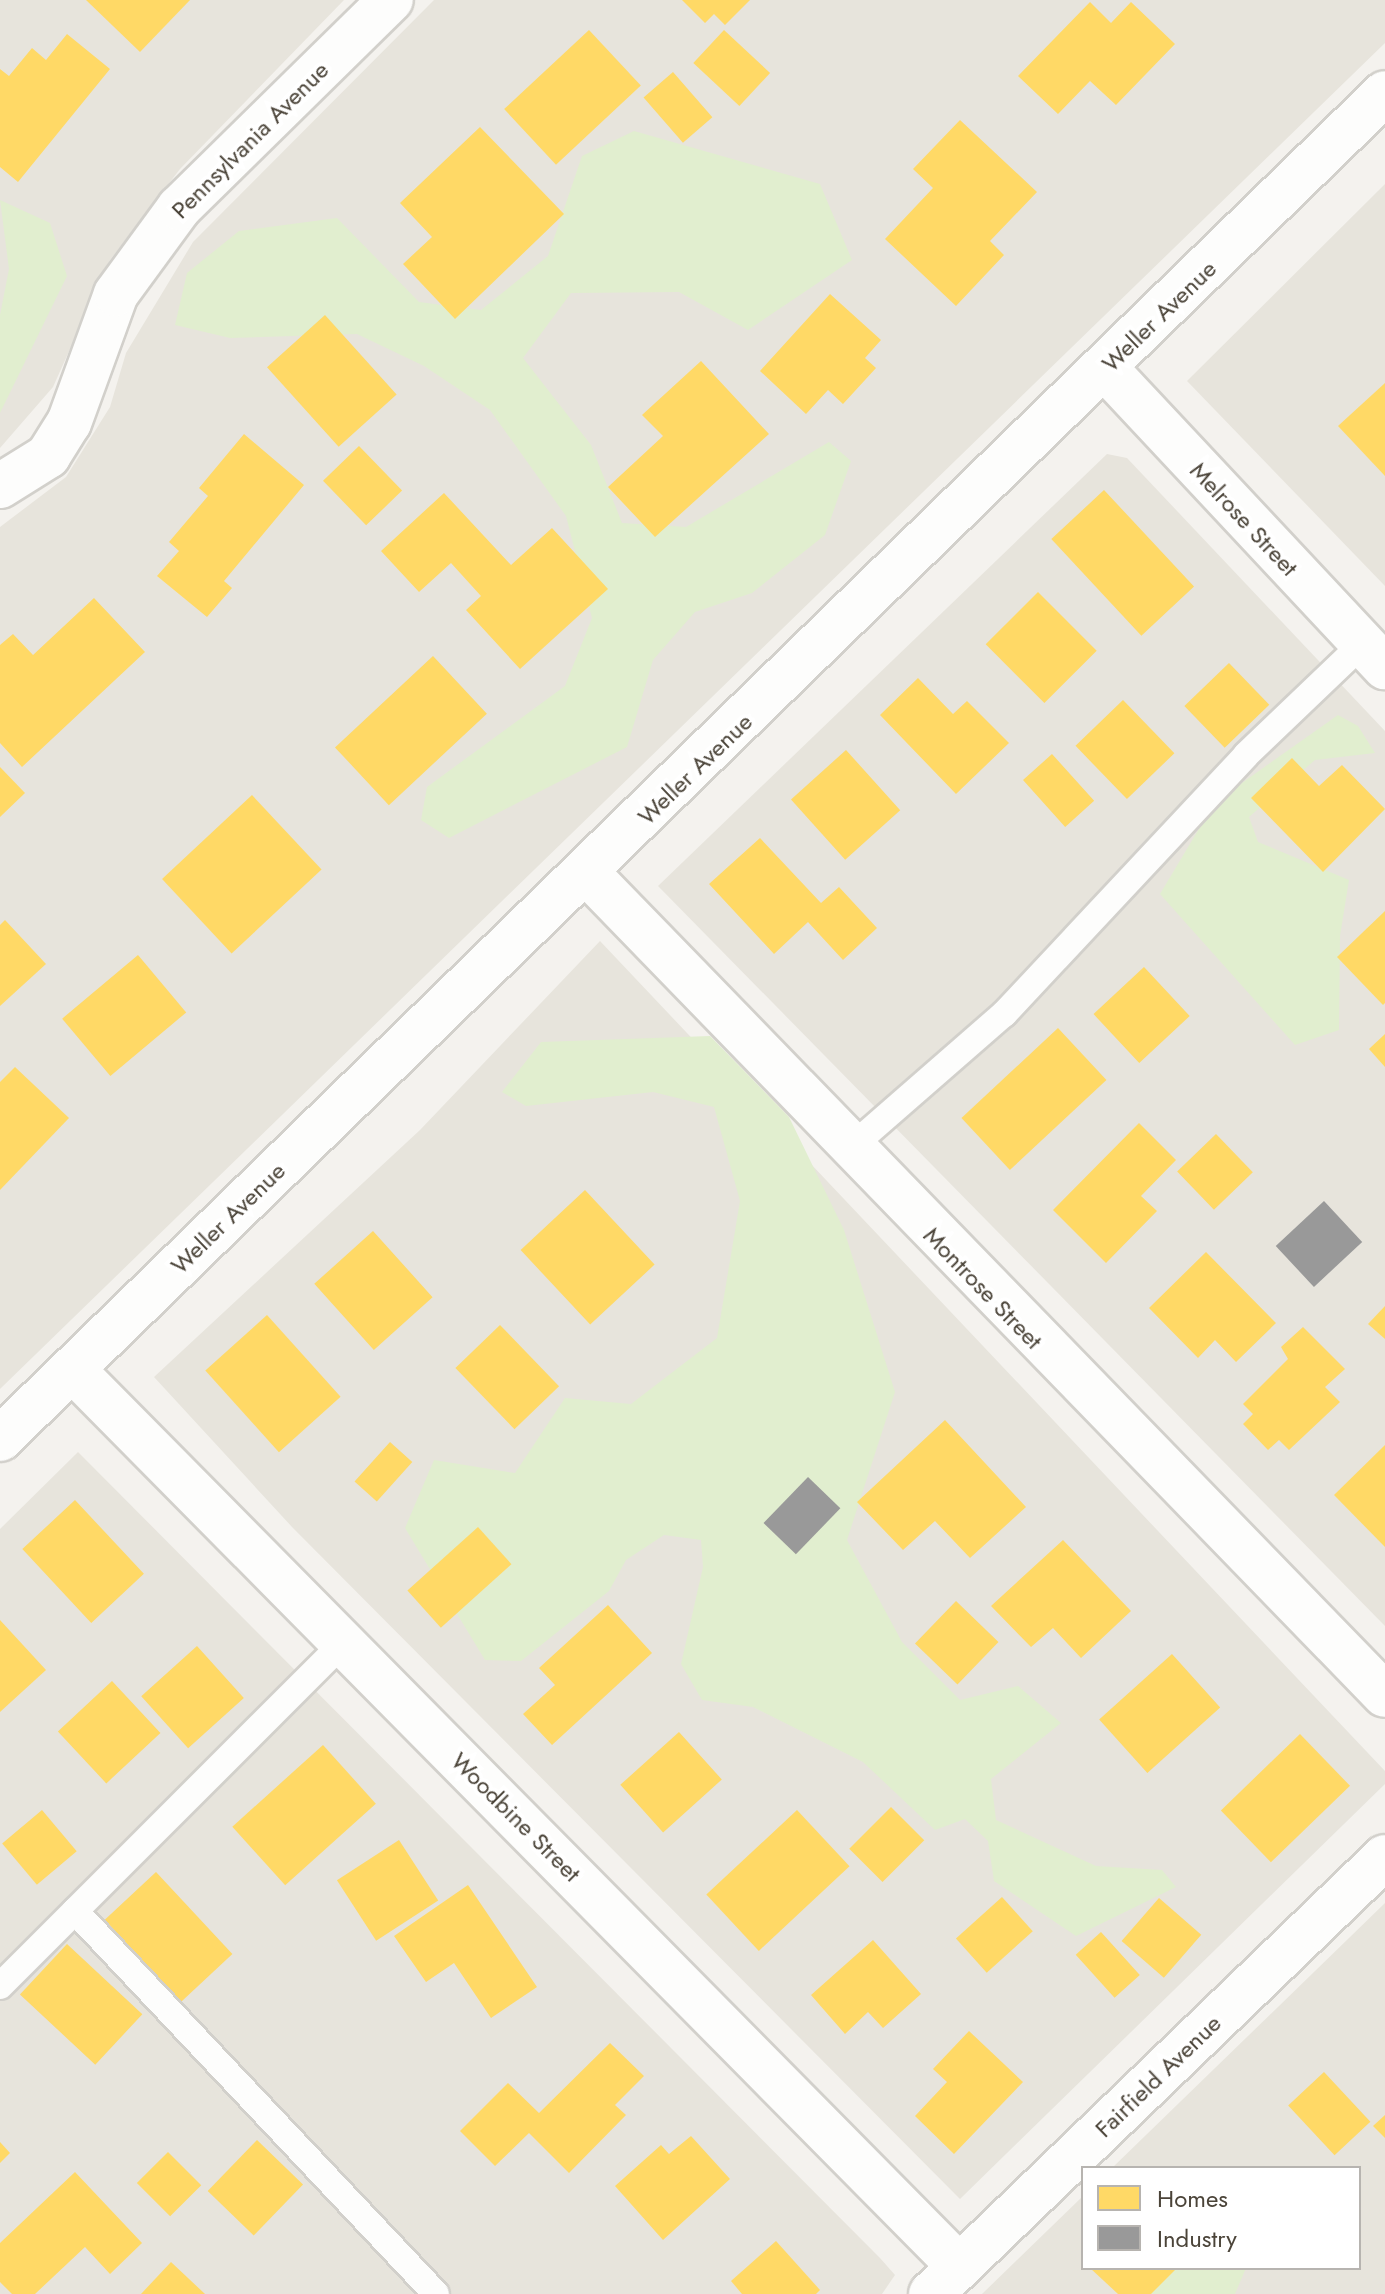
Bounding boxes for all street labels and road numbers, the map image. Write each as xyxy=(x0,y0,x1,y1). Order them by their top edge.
street label: Pennsylvania Avenue xyxy=(166,56,334,224)
street label: Weller Avenue xyxy=(1096,254,1222,378)
street label: Melrose Street xyxy=(1184,456,1304,582)
street label: Weller Avenue xyxy=(632,707,758,831)
street label: Weller Avenue xyxy=(165,1156,291,1280)
street label: Montrose Street xyxy=(918,1221,1048,1355)
street label: Woodbine Street xyxy=(445,1746,587,1888)
street label: Fairfield Avenue xyxy=(1089,2009,1227,2143)

